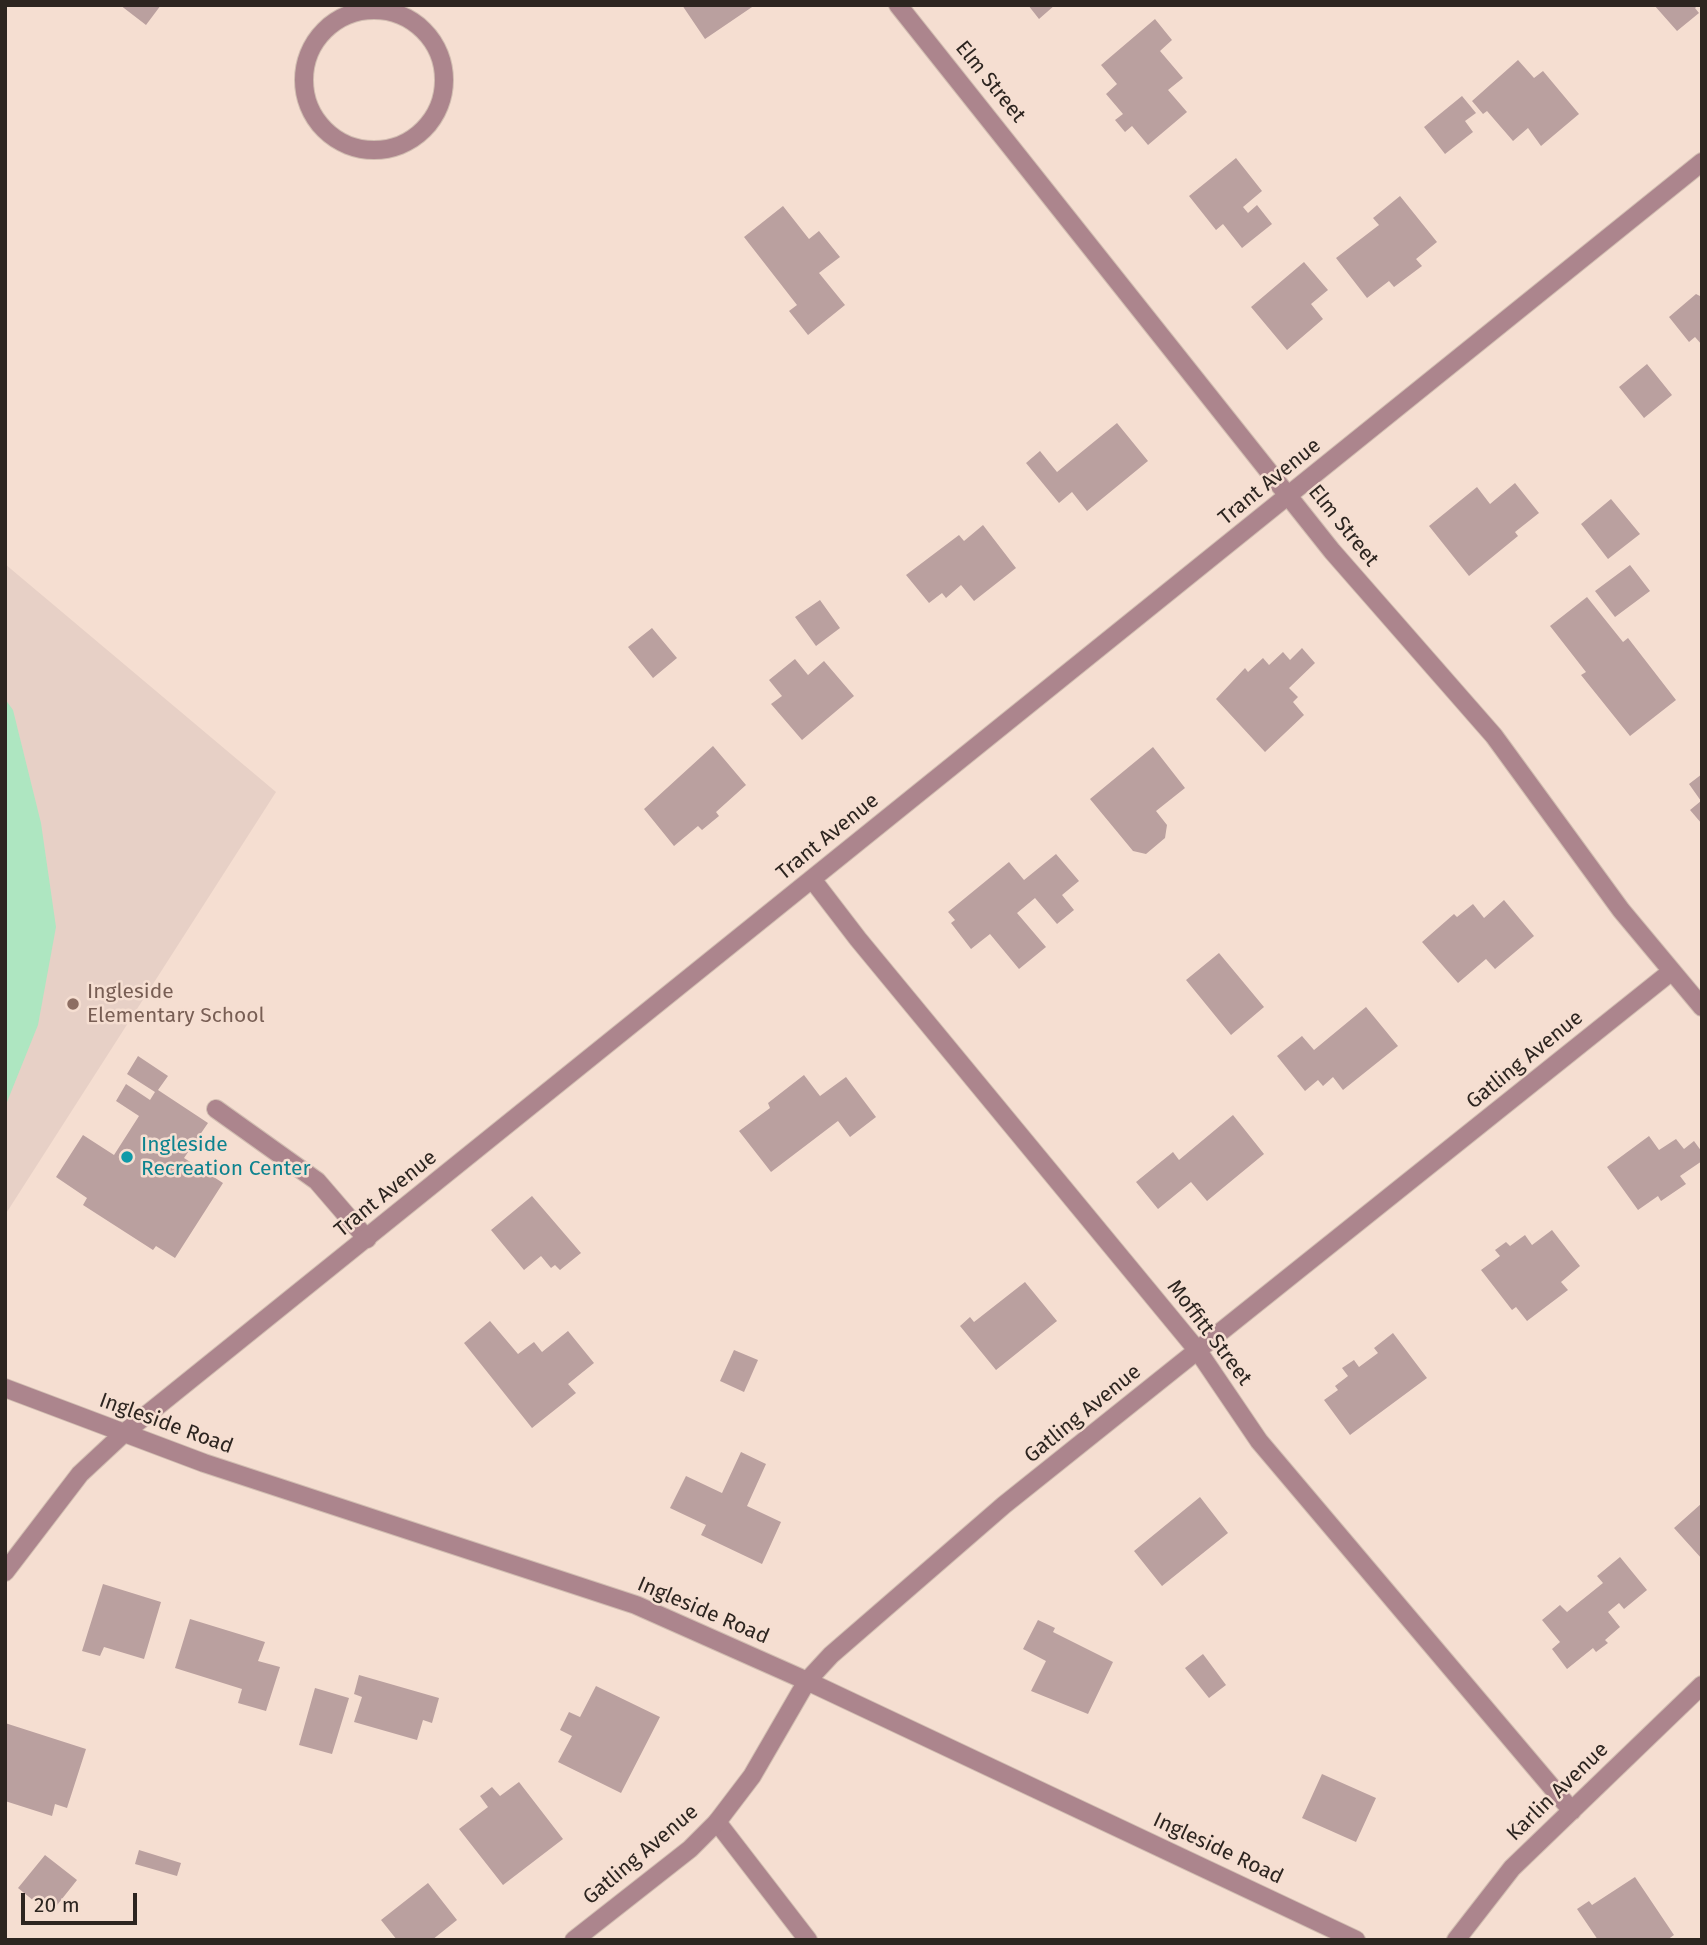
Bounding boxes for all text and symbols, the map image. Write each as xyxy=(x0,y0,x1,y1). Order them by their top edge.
street label: Elm Street xyxy=(949,36,1031,128)
street label: Trant Avenue xyxy=(1214,433,1326,531)
street label: Elm Street xyxy=(1302,480,1384,572)
street label: Trant Avenue xyxy=(772,788,884,886)
place label: Ingleside Elementary School xyxy=(87,979,265,1029)
marker: Ingleside Elementary School xyxy=(65,996,81,1012)
street label: Gatling Avenue xyxy=(1462,1005,1588,1115)
place label: Ingleside Recreation Center xyxy=(141,1132,311,1182)
street label: Trant Avenue xyxy=(330,1145,442,1243)
marker: Ingleside Recreation Center xyxy=(119,1149,135,1165)
street label: Moffitt Street xyxy=(1161,1275,1257,1391)
street label: Gatling Avenue xyxy=(1020,1359,1146,1469)
street label: Ingleside Road xyxy=(96,1388,236,1460)
street label: Ingleside Road xyxy=(633,1572,773,1650)
street label: Karlin Avenue xyxy=(1502,1737,1614,1847)
street label: Gatling Avenue xyxy=(578,1800,704,1910)
street label: Ingleside Road xyxy=(1149,1808,1287,1890)
scale bar xyxy=(24,1878,140,1922)
text: 20 m xyxy=(34,1892,80,1918)

